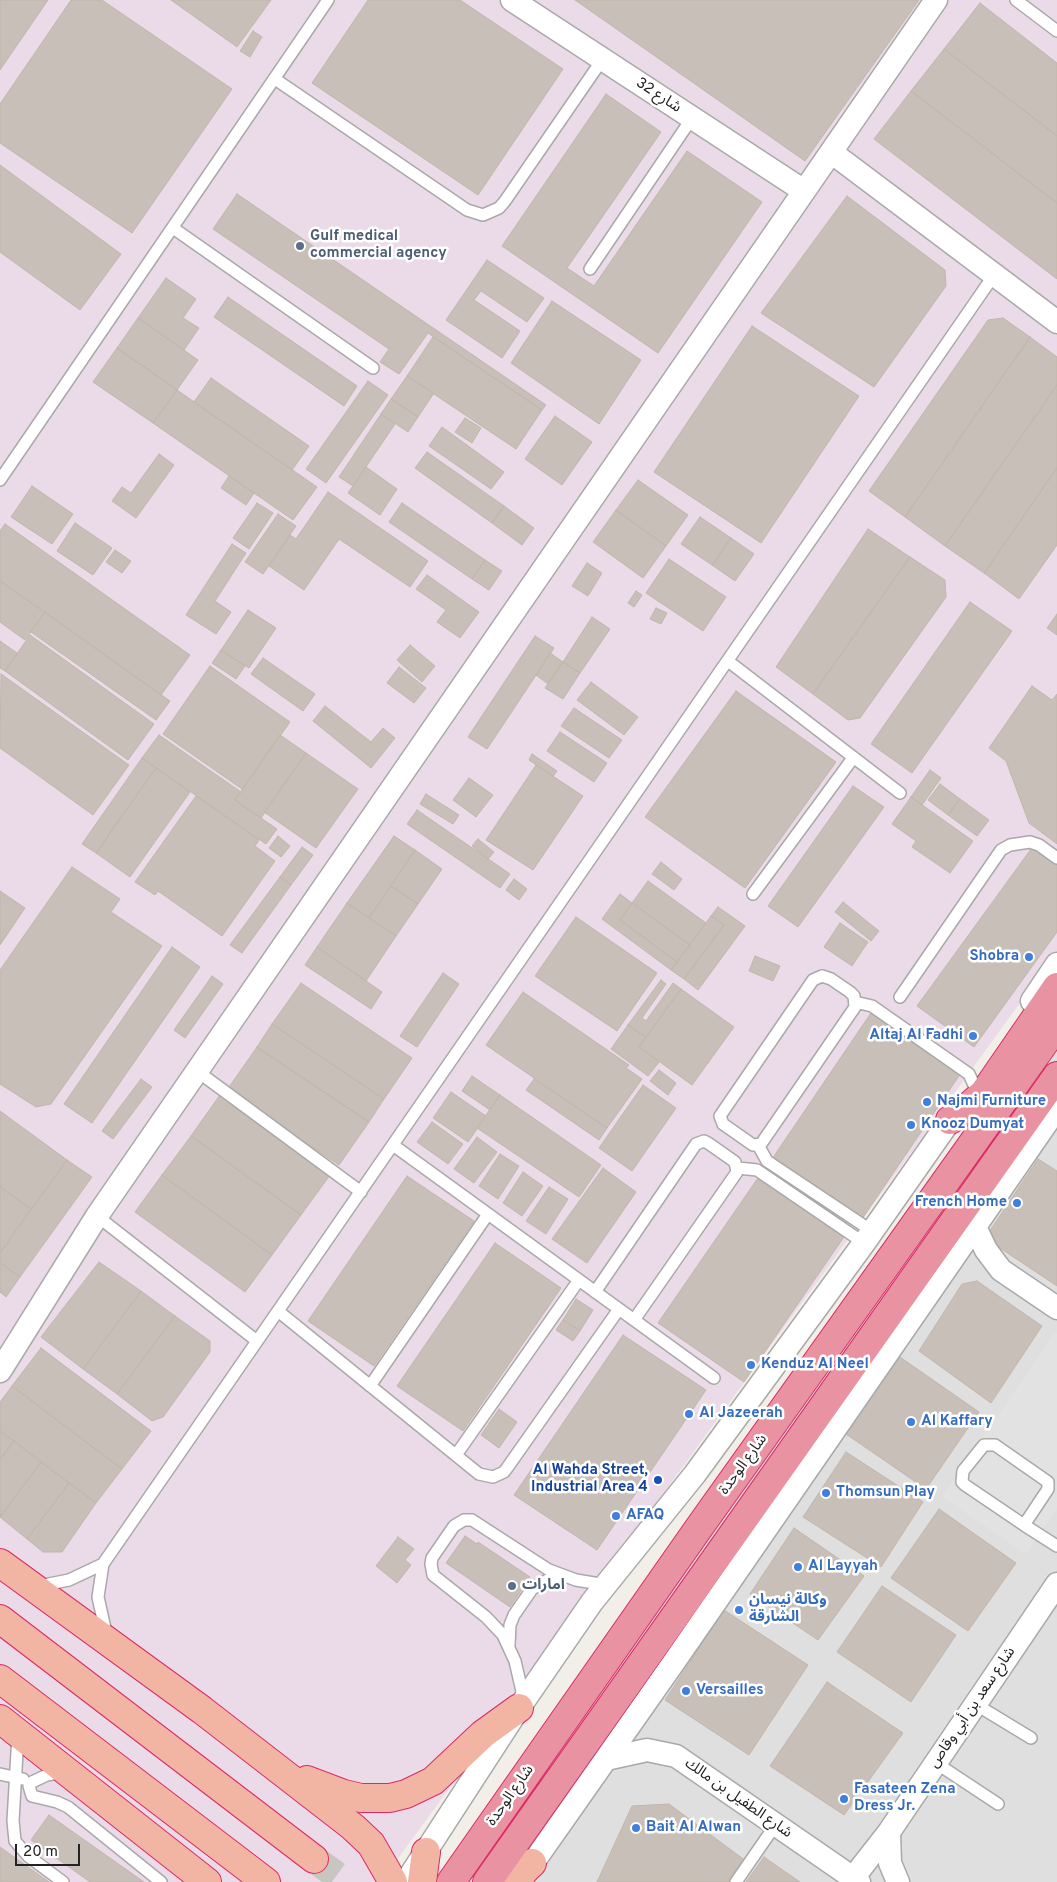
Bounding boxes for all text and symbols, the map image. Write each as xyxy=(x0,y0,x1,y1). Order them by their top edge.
street label: شارع 32 xyxy=(632,75,684,117)
place label: Gulf medical commercial agency xyxy=(310,228,447,263)
marker: Gulf medical commercial agency xyxy=(294,240,306,252)
place label: Shobra xyxy=(969,948,1019,966)
marker: Shobra xyxy=(1023,951,1035,963)
place label: Altaj Al Fadhi xyxy=(869,1027,963,1045)
marker: Altaj Al Fadhi xyxy=(967,1030,979,1042)
place label: Najmi Furniture xyxy=(937,1093,1046,1111)
marker: Najmi Furniture xyxy=(921,1096,933,1108)
place label: Knooz Dumyat xyxy=(921,1116,1024,1134)
marker: Knooz Dumyat xyxy=(905,1119,917,1131)
place label: French Home xyxy=(915,1194,1007,1212)
marker: French Home xyxy=(1011,1197,1023,1209)
place label: Kenduz Al Neel xyxy=(761,1356,869,1374)
marker: Kenduz Al Neel xyxy=(745,1359,757,1371)
place label: Al Jazeerah xyxy=(699,1405,783,1423)
marker: Al Jazeerah xyxy=(683,1408,695,1420)
place label: Al Kaffary xyxy=(921,1413,993,1431)
marker: Al Kaffary xyxy=(905,1416,917,1428)
street label: شارع الوحدة xyxy=(716,1431,772,1499)
place label: Al Wahda Street, Industrial Area 4 xyxy=(531,1462,648,1497)
marker: Al Wahda Street, Industrial Area 4 xyxy=(652,1474,664,1486)
place label: Thomsun Play xyxy=(836,1484,935,1502)
marker: Thomsun Play xyxy=(820,1487,832,1499)
place label: AFAQ xyxy=(626,1507,664,1525)
marker: AFAQ xyxy=(610,1510,622,1522)
place label: Al Layyah xyxy=(808,1558,878,1576)
marker: Al Layyah xyxy=(792,1561,804,1573)
place label: امارات xyxy=(522,1577,565,1595)
marker: امارات xyxy=(506,1580,518,1592)
place label: وكالة نيسان الشارقة xyxy=(749,1592,827,1627)
marker: وكالة نيسان الشارقة xyxy=(733,1604,745,1616)
street label: شارع سعد بن أبي وقاص xyxy=(926,1644,1020,1772)
place label: Versailles xyxy=(696,1682,764,1700)
marker: Versailles xyxy=(680,1685,692,1697)
street label: شارع الطفيل بن مالك xyxy=(681,1755,795,1843)
street label: شارع الوحدة xyxy=(483,1762,539,1830)
place label: Fasateen Zena Dress Jr. xyxy=(854,1781,955,1816)
marker: Fasateen Zena Dress Jr. xyxy=(838,1793,850,1805)
place label: Bait Al Alwan xyxy=(646,1819,741,1837)
marker: Bait Al Alwan xyxy=(630,1822,642,1834)
scale bar xyxy=(18,1834,82,1866)
text: 20 m xyxy=(23,1843,58,1862)

